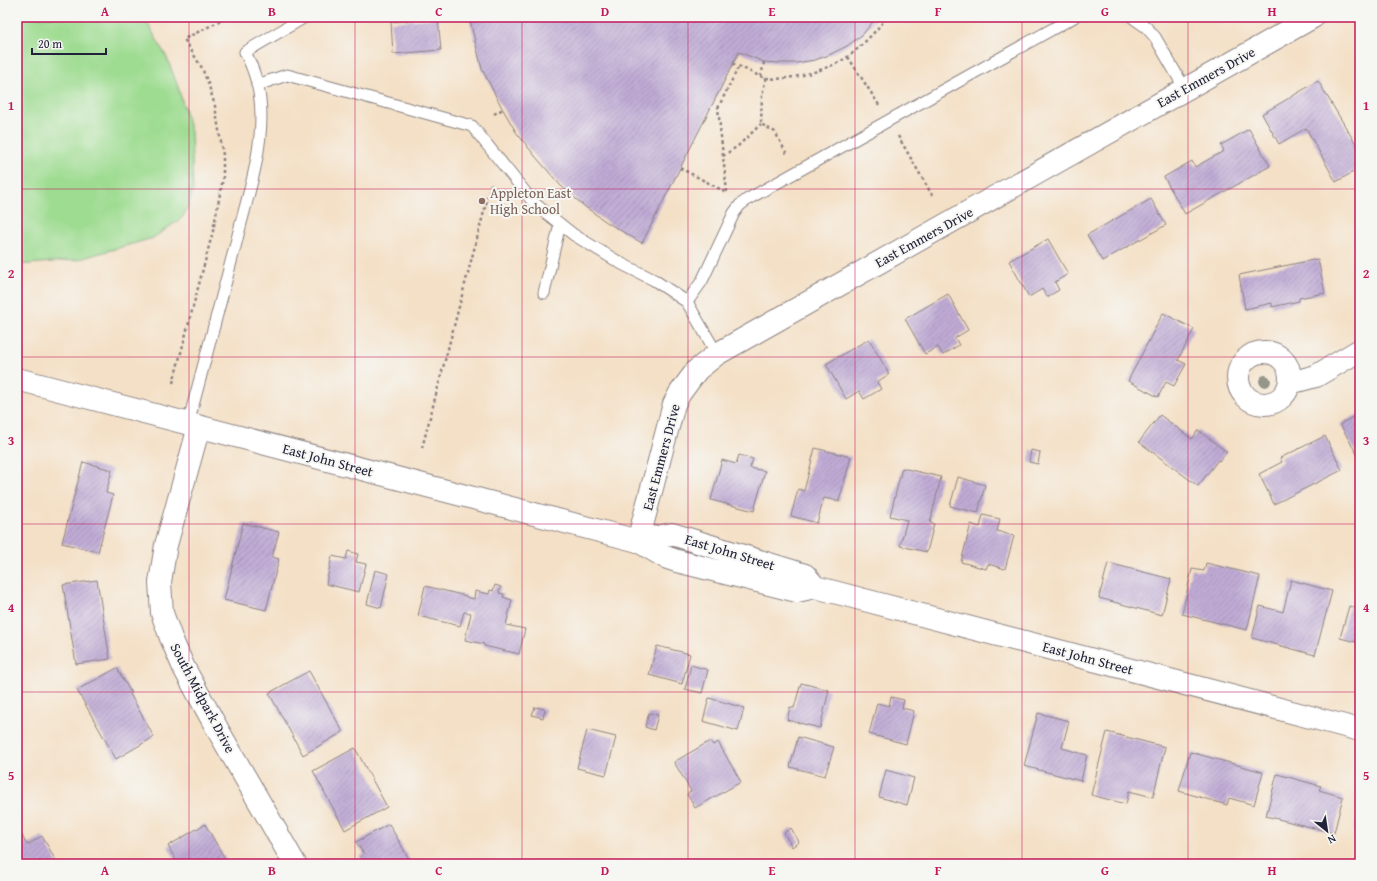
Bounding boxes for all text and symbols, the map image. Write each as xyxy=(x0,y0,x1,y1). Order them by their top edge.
text: A xyxy=(101,2,110,21)
text: B xyxy=(268,2,276,21)
text: C xyxy=(435,2,443,21)
text: D xyxy=(601,2,609,21)
text: E xyxy=(769,2,776,21)
text: F xyxy=(935,2,942,21)
text: G xyxy=(1101,2,1109,21)
text: H xyxy=(1267,2,1277,21)
scale bar xyxy=(32,30,106,56)
text: 20 m xyxy=(38,35,62,52)
street label: East Emmers Drive xyxy=(1153,41,1259,112)
text: 1 xyxy=(8,96,14,115)
text: 1 xyxy=(1363,96,1369,115)
place label: Appleton East High School xyxy=(490,183,571,219)
marker: Appleton East High School xyxy=(477,196,487,206)
street label: East Emmers Drive xyxy=(871,201,977,272)
text: 2 xyxy=(8,264,15,283)
text: 2 xyxy=(1363,264,1370,283)
street label: East Emmers Drive xyxy=(637,401,685,513)
text: 3 xyxy=(8,431,14,450)
text: 3 xyxy=(1363,431,1369,450)
street label: East John Street xyxy=(280,438,376,482)
street label: East John Street xyxy=(683,529,777,575)
text: 4 xyxy=(8,598,15,617)
text: 4 xyxy=(1363,598,1370,617)
street label: East John Street xyxy=(1040,636,1136,680)
street label: South Midpark Drive xyxy=(166,640,241,757)
text: 5 xyxy=(8,766,15,785)
text: 5 xyxy=(1363,766,1370,785)
north arrow xyxy=(1307,811,1347,851)
text: N xyxy=(1324,831,1339,849)
text: A xyxy=(101,861,110,880)
text: B xyxy=(268,861,276,880)
text: C xyxy=(435,861,443,880)
text: D xyxy=(601,861,609,880)
text: E xyxy=(769,861,776,880)
text: F xyxy=(935,861,942,880)
text: G xyxy=(1101,861,1109,880)
text: H xyxy=(1267,861,1277,880)

